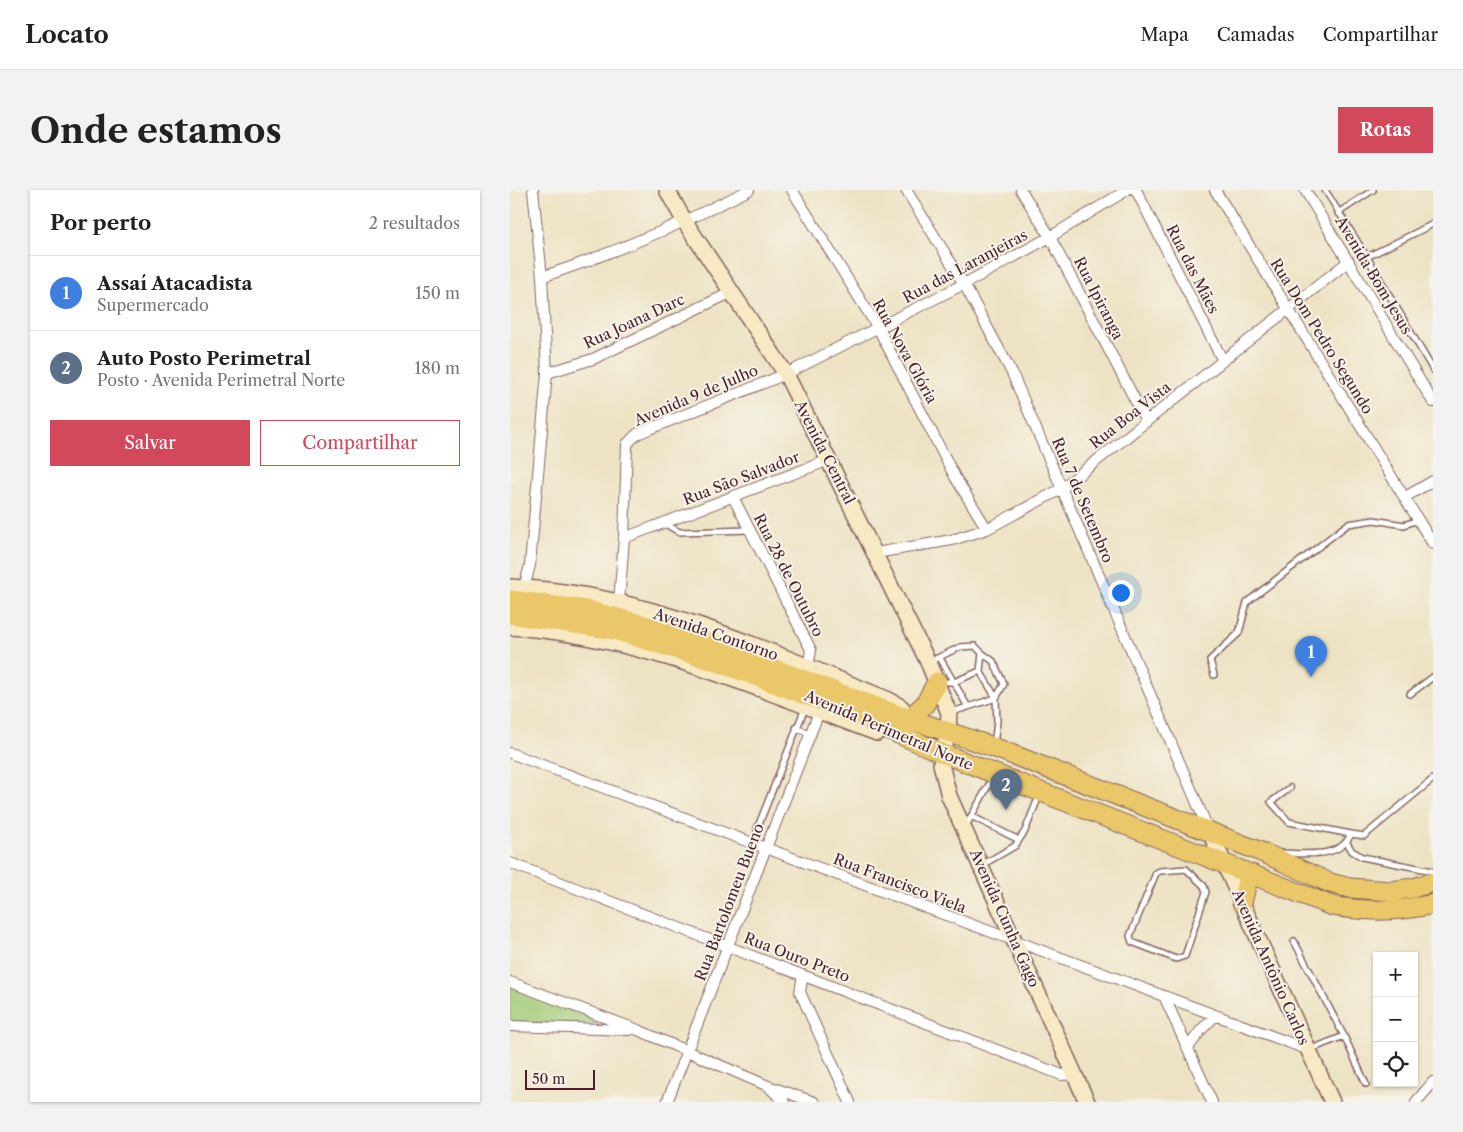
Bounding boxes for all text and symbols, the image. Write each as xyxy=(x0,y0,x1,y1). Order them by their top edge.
text: Locato xyxy=(25,20,109,49)
text: Mapa xyxy=(1141,24,1189,46)
text: Camadas xyxy=(1217,24,1295,46)
text: Compartilhar xyxy=(1323,24,1438,46)
button: Rotas xyxy=(1338,107,1433,153)
text: Onde estamos xyxy=(30,109,282,152)
text: Por perto xyxy=(50,210,151,235)
street label: Avenida Bom Jesus xyxy=(1331,212,1417,338)
text: 2 resultados xyxy=(369,213,460,233)
street label: Rua das Mães xyxy=(1162,221,1224,317)
street label: Rua das Laranjeiras xyxy=(899,225,1031,307)
street label: Rua Ipiranga xyxy=(1070,253,1128,343)
street label: Rua Dom Pedro Segundo xyxy=(1266,255,1378,417)
text: Assaí Atacadista xyxy=(97,272,253,295)
text: 1 xyxy=(62,283,70,303)
text: 150 m xyxy=(415,283,460,303)
street label: Rua Joana Darc xyxy=(580,289,688,353)
text: Supermercado xyxy=(97,295,209,315)
street label: Rua Nova Glória xyxy=(868,295,942,407)
text: Auto Posto Perimetral xyxy=(97,347,311,370)
text: 2 xyxy=(61,358,71,378)
text: 180 m xyxy=(414,358,460,378)
street label: Avenida 9 de Julho xyxy=(630,360,761,430)
text: Posto · Avenida Perimetral Norte xyxy=(97,370,345,390)
street label: Rua Boa Vista xyxy=(1086,377,1174,453)
street label: Avenida Central xyxy=(790,396,860,508)
button: Salvar xyxy=(50,420,250,466)
button: Compartilhar xyxy=(260,420,460,466)
street label: Rua 7 de Setembro xyxy=(1048,434,1118,566)
street label: Rua São Salvador xyxy=(680,447,803,509)
street label: Rua 28 de Outubro xyxy=(750,510,828,640)
your location xyxy=(1108,580,1134,606)
street label: Avenida Contorno xyxy=(650,603,781,664)
pin: 1 xyxy=(1295,636,1327,677)
street label: Avenida Perimetral Norte xyxy=(801,685,976,774)
pin: 2 xyxy=(990,769,1022,810)
street label: Rua Bartolomeu Bueno xyxy=(690,821,768,983)
street label: Avenida Cunha Gago xyxy=(966,845,1044,990)
street label: Rua Francisco Viela xyxy=(831,849,969,917)
street label: Avenida Antônio Carlos xyxy=(1228,885,1314,1048)
street label: Rua Ouro Preto xyxy=(741,928,853,986)
map controls xyxy=(1373,952,1418,1087)
button: + xyxy=(1373,952,1418,997)
button: − xyxy=(1373,997,1418,1042)
button: locate xyxy=(1373,1042,1418,1087)
scale bar xyxy=(525,1067,595,1090)
text: 50 m xyxy=(532,1070,565,1088)

